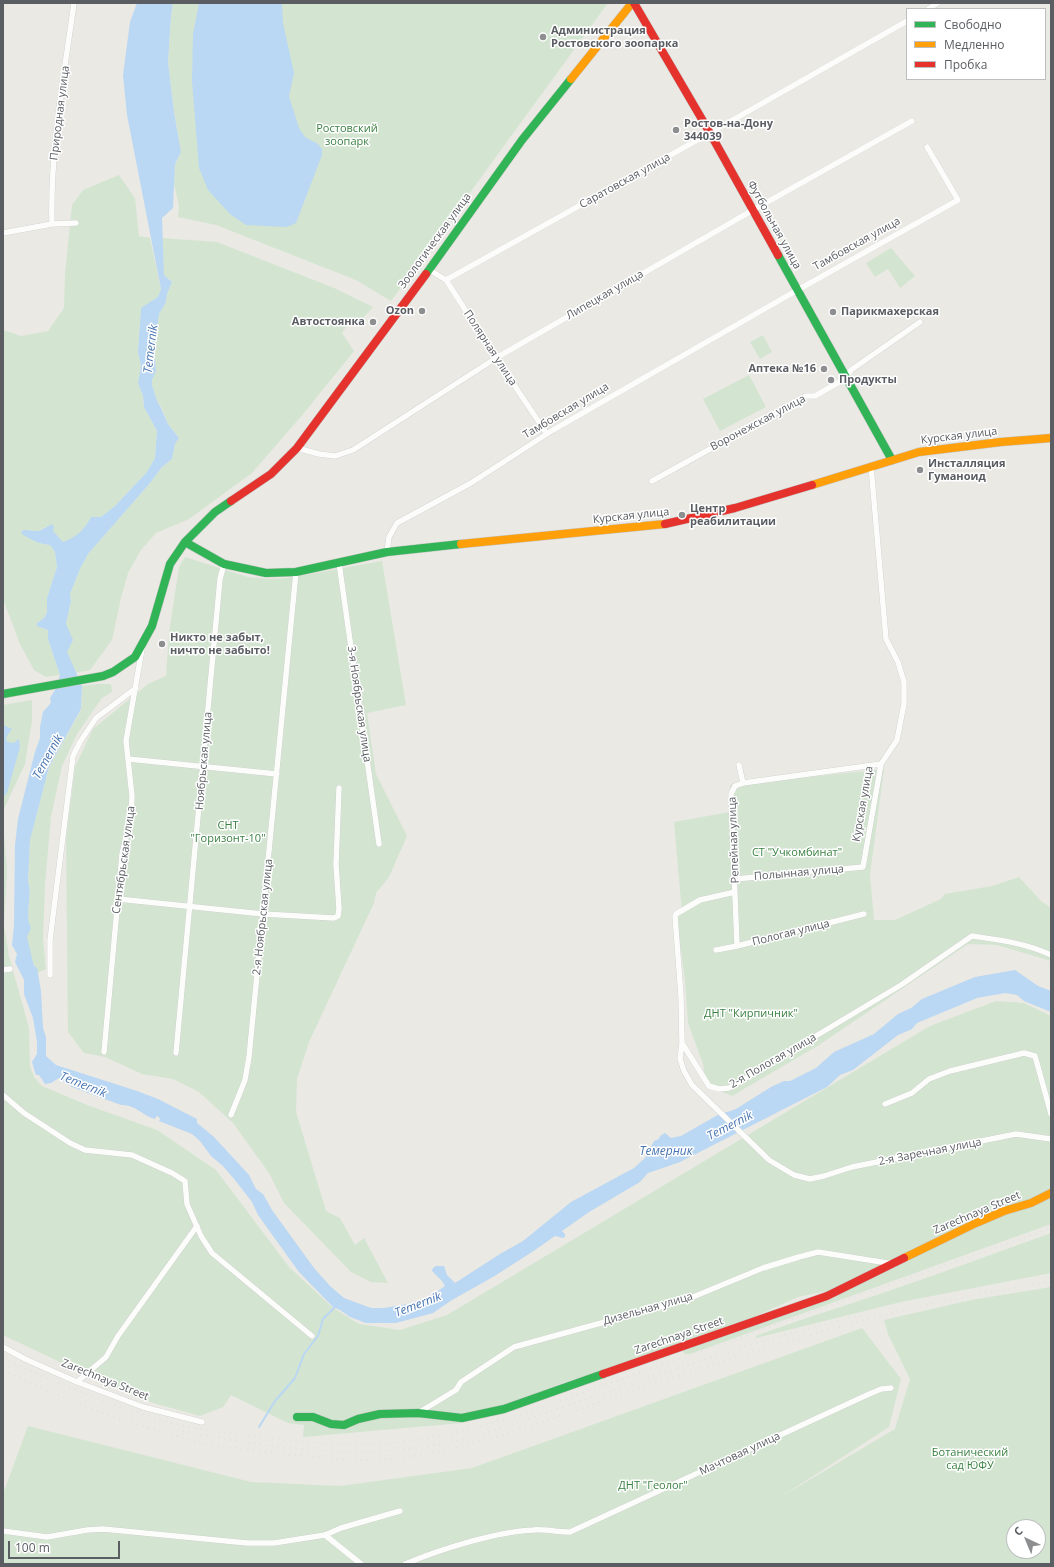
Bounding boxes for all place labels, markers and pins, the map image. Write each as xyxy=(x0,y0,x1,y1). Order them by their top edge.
place label: Администрация Ростовского зоопарка xyxy=(551,24,678,50)
marker: Администрация Ростовского зоопарка xyxy=(538,32,548,42)
place label: Ростов-на-Дону 344039 xyxy=(684,117,773,143)
marker: Ростов-на-Дону 344039 xyxy=(671,125,681,135)
place label: Ozon xyxy=(386,304,414,318)
place label: Парикмахерская xyxy=(841,305,939,319)
marker: Ozon xyxy=(417,306,427,316)
marker: Парикмахерская xyxy=(828,307,838,317)
place label: Автостоянка xyxy=(292,315,365,329)
marker: Автостоянка xyxy=(368,317,378,327)
place label: Аптека №16 xyxy=(748,362,816,376)
marker: Аптека №16 xyxy=(819,364,829,374)
place label: Продукты xyxy=(839,373,897,387)
marker: Продукты xyxy=(826,375,836,385)
place label: Инсталляция Гуманоид xyxy=(928,457,1005,483)
marker: Инсталляция Гуманоид xyxy=(915,465,925,475)
place label: Центр реабилитации xyxy=(690,502,776,528)
marker: Центр реабилитации xyxy=(677,510,687,520)
place label: Никто не забыт, ничто не забыто! xyxy=(170,631,270,657)
marker: Никто не забыт, ничто не забыто! xyxy=(157,639,167,649)

